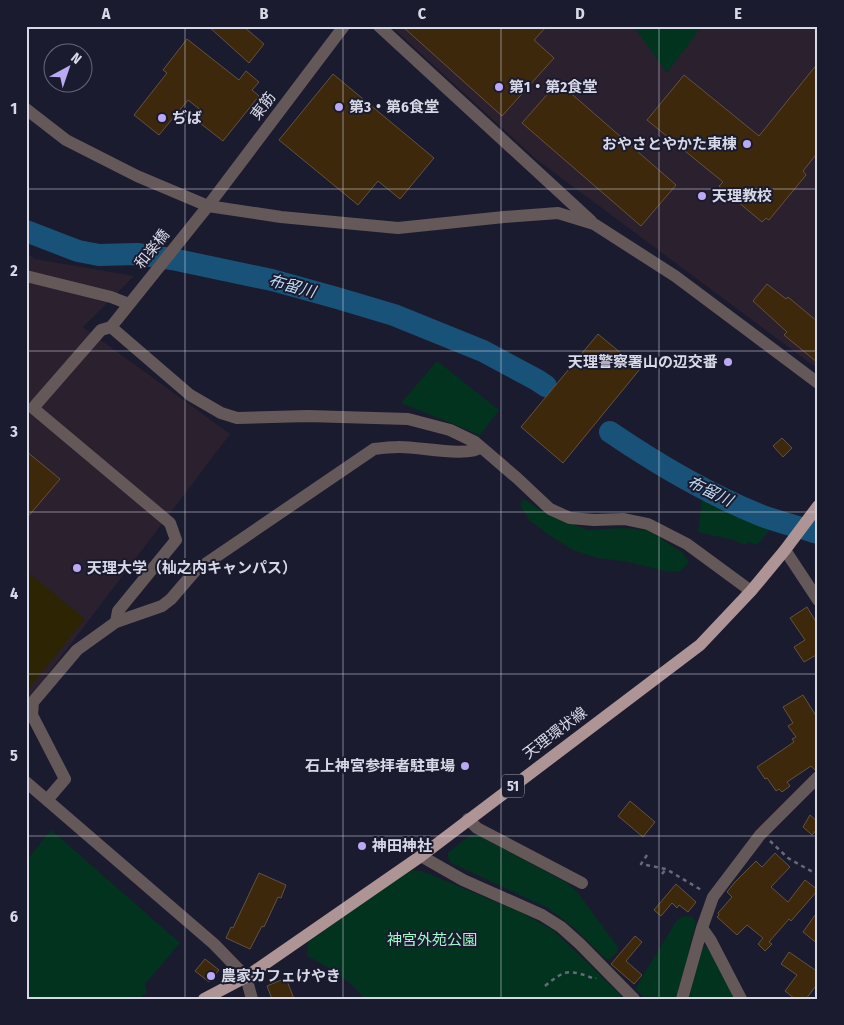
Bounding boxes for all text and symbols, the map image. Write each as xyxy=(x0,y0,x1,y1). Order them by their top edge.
text: A xyxy=(101,4,111,23)
text: B xyxy=(260,4,269,23)
text: C xyxy=(418,4,427,23)
text: D xyxy=(575,4,585,23)
text: E xyxy=(734,4,742,23)
north arrow xyxy=(42,42,92,92)
text: N xyxy=(67,49,85,68)
place label: 第1・第2食堂 xyxy=(509,78,597,96)
marker: 第1・第2食堂 xyxy=(493,81,505,93)
street label: 東筋 xyxy=(247,89,279,123)
place label: 第3・第6食堂 xyxy=(349,98,439,116)
text: 1 xyxy=(11,99,17,118)
marker: 第3・第6食堂 xyxy=(333,101,345,113)
place label: ぢば xyxy=(172,109,202,127)
marker: ぢば xyxy=(156,112,168,124)
place label: おやさとやかた東棟 xyxy=(602,135,737,153)
marker: おやさとやかた東棟 xyxy=(741,138,753,150)
place label: 天理教校 xyxy=(712,187,772,205)
marker: 天理教校 xyxy=(696,190,708,202)
street label: 和楽橋 xyxy=(131,226,173,272)
text: 2 xyxy=(9,261,18,280)
water label: 布留川 xyxy=(266,271,320,302)
place label: 天理警察署山の辺交番 xyxy=(568,353,718,371)
marker: 天理警察署山の辺交番 xyxy=(722,356,734,368)
text: 3 xyxy=(9,422,18,441)
water label: 布留川 xyxy=(684,472,738,511)
place label: 天理大学（杣之内キャンパス） xyxy=(87,559,297,577)
marker: 天理大学（杣之内キャンパス） xyxy=(71,562,83,574)
text: 4 xyxy=(10,584,18,603)
street label: 天理環状線 xyxy=(520,703,590,763)
text: 5 xyxy=(10,746,18,765)
place label: 石上神宮参拝者駐車場 xyxy=(305,757,455,775)
marker: 石上神宮参拝者駐車場 xyxy=(459,760,471,772)
road number: 51 xyxy=(502,774,524,798)
place label: 神田神社 xyxy=(371,837,432,855)
marker: 神田神社 xyxy=(356,840,368,852)
text: 6 xyxy=(10,907,18,926)
park label: 神宮外苑公園 xyxy=(387,931,477,949)
place label: 農家カフェけやき xyxy=(221,967,341,985)
marker: 農家カフェけやき xyxy=(205,970,217,982)

